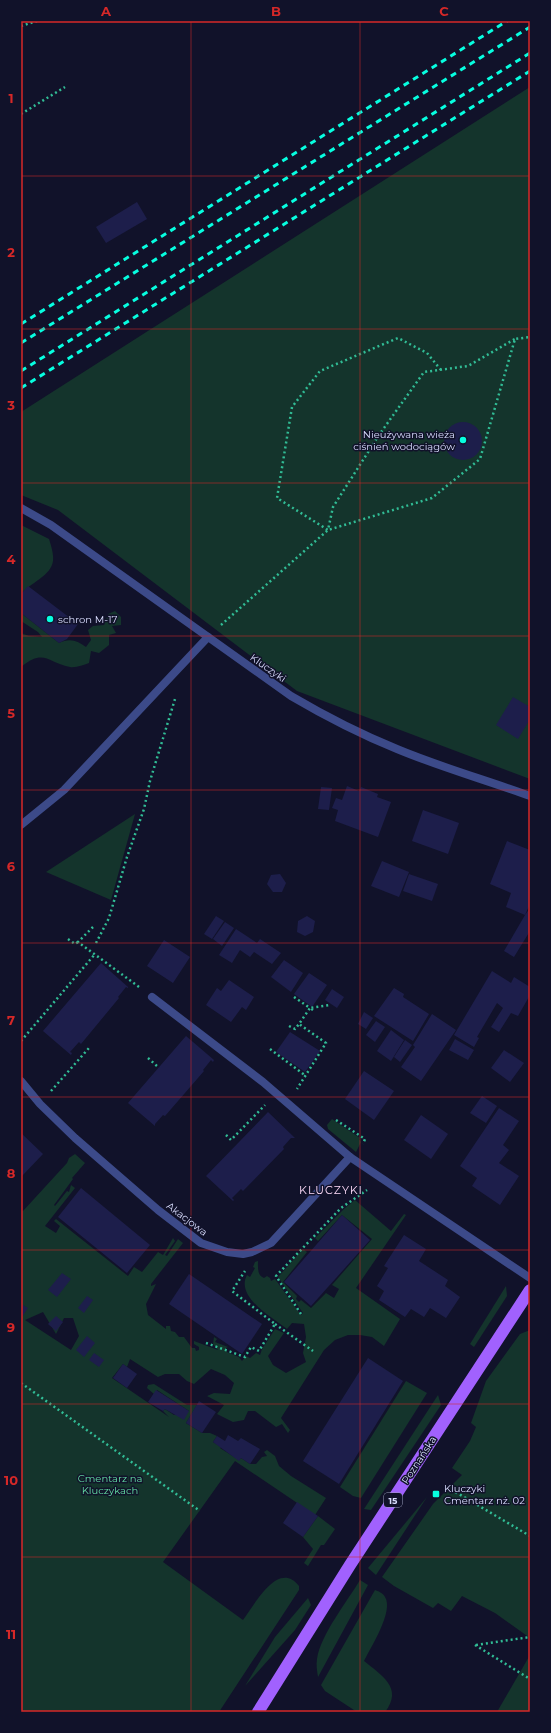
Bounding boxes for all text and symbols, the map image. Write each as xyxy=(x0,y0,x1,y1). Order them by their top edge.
text: A xyxy=(100,3,112,19)
text: B xyxy=(271,3,281,19)
text: C xyxy=(439,3,449,19)
text: 1 xyxy=(8,90,14,106)
text: 2 xyxy=(7,244,15,260)
text: 3 xyxy=(6,397,15,413)
place label: Nieużywana wieża ciśnień wodociągów xyxy=(353,428,455,453)
marker: Nieużywana wieża ciśnień wodociągów xyxy=(458,435,468,445)
text: 4 xyxy=(7,551,16,567)
place label: schron M-17 xyxy=(58,613,118,626)
marker: schron M-17 xyxy=(45,614,55,624)
street label: Kluczyki xyxy=(247,651,289,685)
text: 5 xyxy=(7,705,15,721)
text: 6 xyxy=(7,858,16,874)
text: 7 xyxy=(7,1012,15,1028)
text: 8 xyxy=(7,1165,16,1181)
district label: KLUCZYKI xyxy=(299,1183,363,1197)
street label: Akacjowa xyxy=(164,1199,210,1239)
text: 9 xyxy=(7,1319,15,1335)
street label: Poznańska xyxy=(399,1434,439,1486)
text: 10 xyxy=(4,1472,18,1488)
park label: Cmentarz na Kluczykach xyxy=(78,1472,142,1497)
place label: Kluczyki Cmentarz nż. 02 xyxy=(444,1482,525,1507)
marker: Kluczyki Cmentarz nż. 02 xyxy=(431,1489,441,1499)
road number: 15 xyxy=(384,1493,402,1507)
text: 11 xyxy=(6,1626,16,1642)

